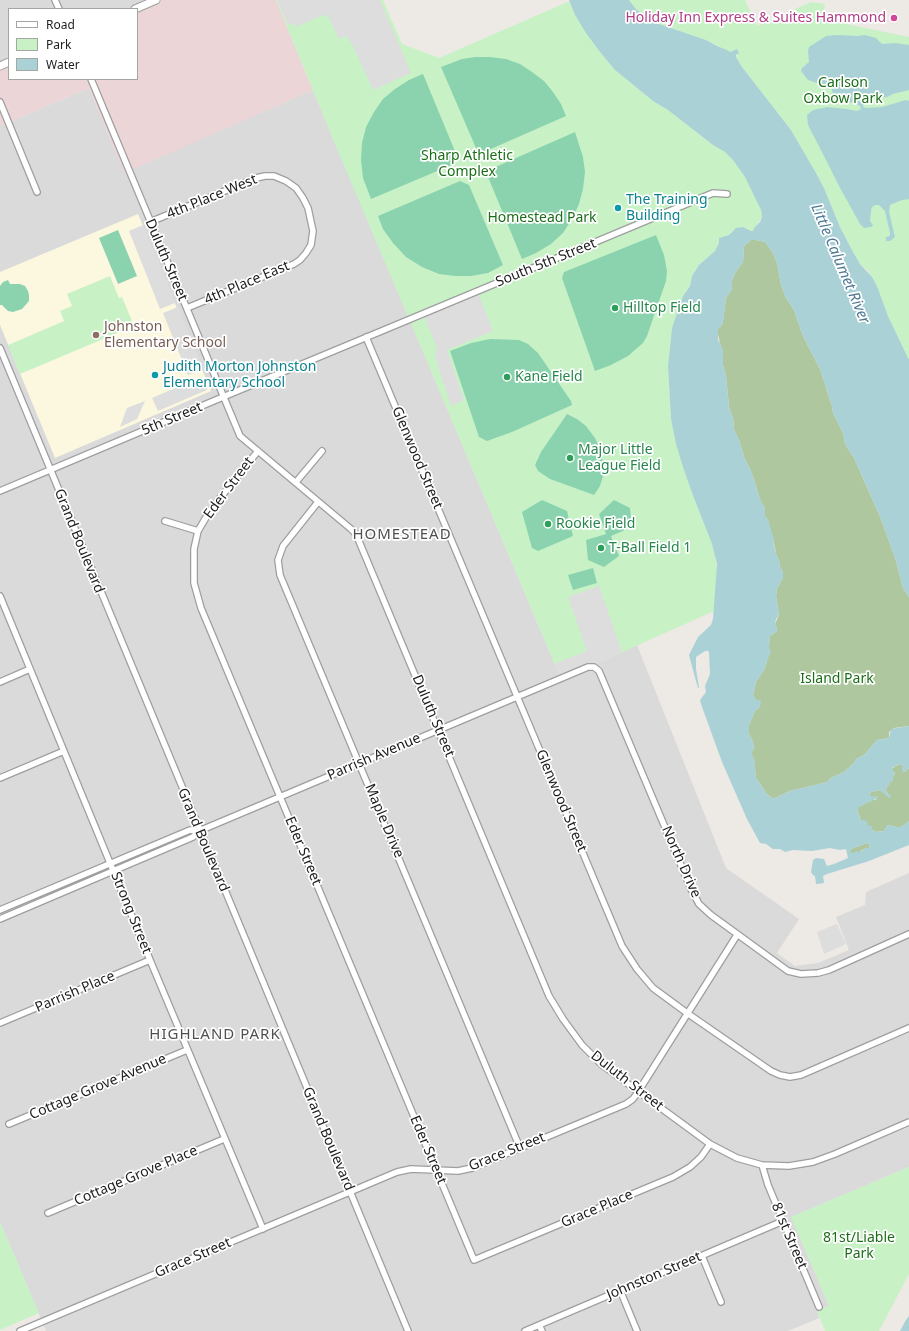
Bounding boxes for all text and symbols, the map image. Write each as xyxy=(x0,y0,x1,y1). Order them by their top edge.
legend xyxy=(8,8,138,80)
place label: Holiday Inn Express & Suites Hammond xyxy=(625,10,886,26)
marker: Holiday Inn Express & Suites Hammond xyxy=(889,13,899,23)
text: Road xyxy=(46,16,75,33)
text: Park xyxy=(46,36,71,53)
text: Water xyxy=(46,56,80,73)
park label: Carlson Oxbow Park xyxy=(803,75,883,108)
park label: Sharp Athletic Complex xyxy=(421,148,513,180)
street label: 4th Place West xyxy=(164,171,260,223)
place label: The Training Building xyxy=(626,192,708,224)
water label: Little Calumet River xyxy=(807,201,873,327)
marker: The Training Building xyxy=(613,203,623,213)
park label: Homestead Park xyxy=(487,210,597,226)
street label: Duluth Street xyxy=(141,216,191,304)
street label: South 5th Street xyxy=(493,235,599,291)
street label: 4th Place East xyxy=(202,258,292,308)
place label: Hilltop Field xyxy=(623,300,701,316)
marker: Hilltop Field xyxy=(610,303,620,313)
place label: Johnston Elementary School xyxy=(104,319,226,352)
marker: Johnston Elementary School xyxy=(91,330,101,340)
place label: Judith Morton Johnston Elementary School xyxy=(163,359,316,392)
place label: Kane Field xyxy=(515,369,583,385)
marker: Judith Morton Johnston Elementary School xyxy=(150,370,160,380)
marker: Kane Field xyxy=(502,372,512,382)
street label: 5th Street xyxy=(139,399,205,439)
street label: Glenwood Street xyxy=(388,404,446,512)
place label: Major Little League Field xyxy=(578,442,661,474)
marker: Major Little League Field xyxy=(565,453,575,463)
street label: Eder Street xyxy=(200,454,258,522)
street label: Grand Boulevard xyxy=(50,486,108,596)
place label: Rookie Field xyxy=(556,516,635,532)
marker: Rookie Field xyxy=(543,519,553,529)
district label: HOMESTEAD xyxy=(352,526,452,544)
place label: T-Ball Field 1 xyxy=(609,540,691,556)
marker: T-Ball Field 1 xyxy=(596,543,606,553)
park label: Island Park xyxy=(800,671,874,687)
street label: Duluth Street xyxy=(408,672,458,760)
street label: Parrish Avenue xyxy=(325,730,423,784)
street label: Glenwood Street xyxy=(532,747,590,855)
street label: Maple Drive xyxy=(361,781,407,861)
street label: Grand Boulevard xyxy=(174,786,232,894)
street label: Eder Street xyxy=(281,814,325,888)
street label: North Drive xyxy=(658,823,704,901)
street label: Strong Street xyxy=(107,870,155,956)
street label: Parrish Place xyxy=(33,968,117,1016)
district label: HIGHLAND PARK xyxy=(149,1026,281,1044)
street label: Duluth Street xyxy=(587,1047,667,1115)
street label: Cottage Grove Avenue xyxy=(27,1051,169,1123)
street label: Grand Boulevard xyxy=(299,1085,357,1193)
street label: Eder Street xyxy=(406,1113,450,1187)
street label: Grace Street xyxy=(466,1129,548,1175)
street label: Cottage Grove Place xyxy=(72,1142,200,1210)
street label: Grace Place xyxy=(559,1186,635,1232)
street label: 81st Street xyxy=(767,1200,811,1272)
park label: 81st/Liable Park xyxy=(823,1230,895,1262)
street label: Grace Street xyxy=(152,1234,234,1282)
street label: Johnston Street xyxy=(604,1248,704,1304)

